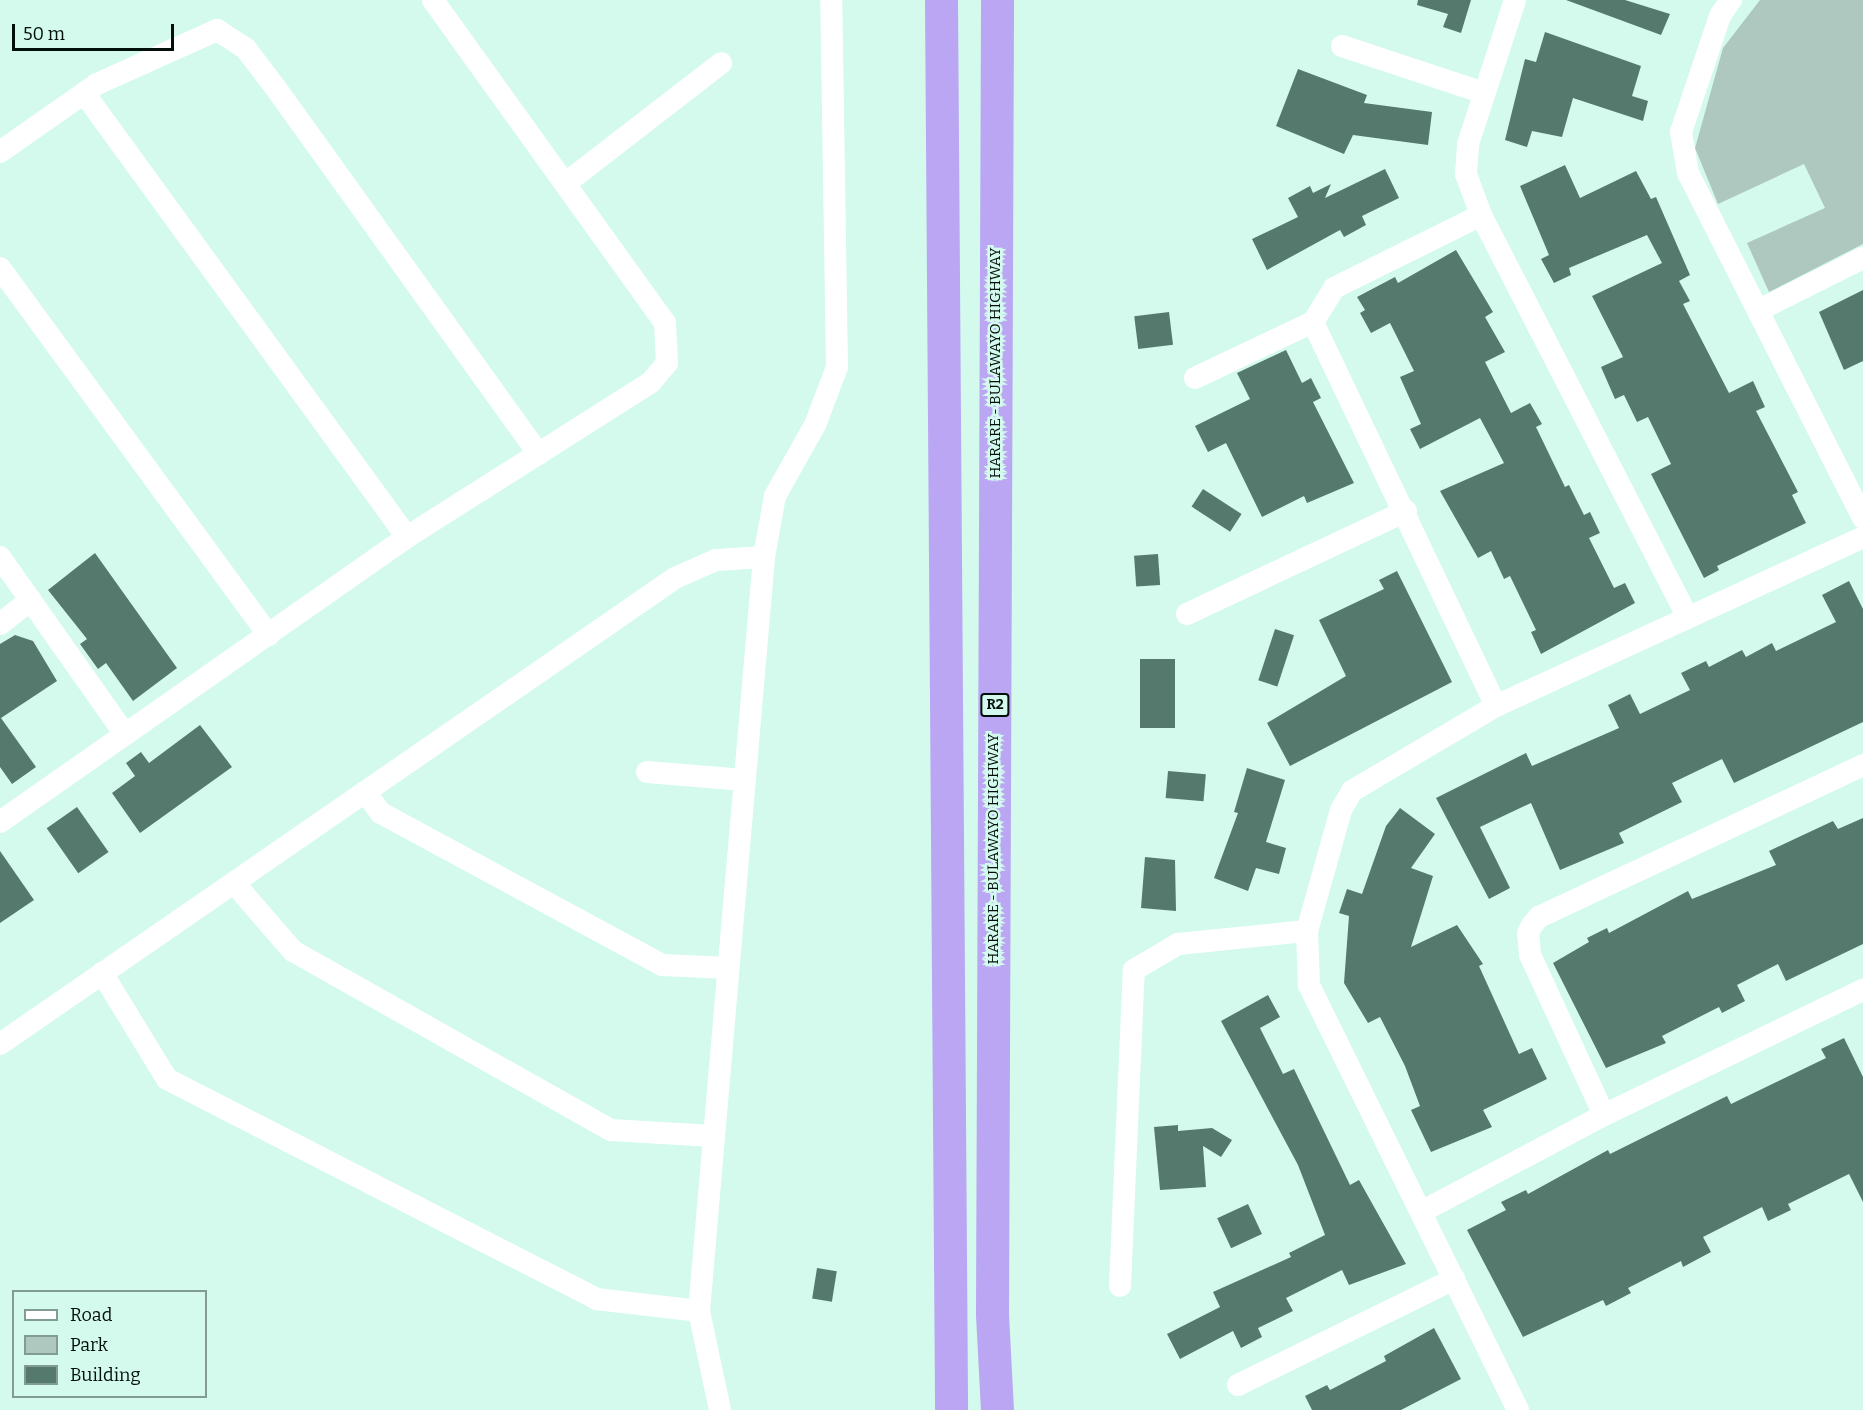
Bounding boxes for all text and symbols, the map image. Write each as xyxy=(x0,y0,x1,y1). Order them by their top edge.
scale bar xyxy=(15,12,177,50)
text: 50 m xyxy=(23,23,65,45)
street label: HARARE - BULAWAYO HIGHWAY xyxy=(987,247,1005,479)
road number: R2 xyxy=(980,694,1010,716)
street label: HARARE - BULAWAYO HIGHWAY xyxy=(985,733,1003,965)
legend xyxy=(12,1290,207,1398)
text: Road xyxy=(70,1304,112,1326)
text: Park xyxy=(70,1334,108,1356)
text: Building xyxy=(70,1364,141,1386)

